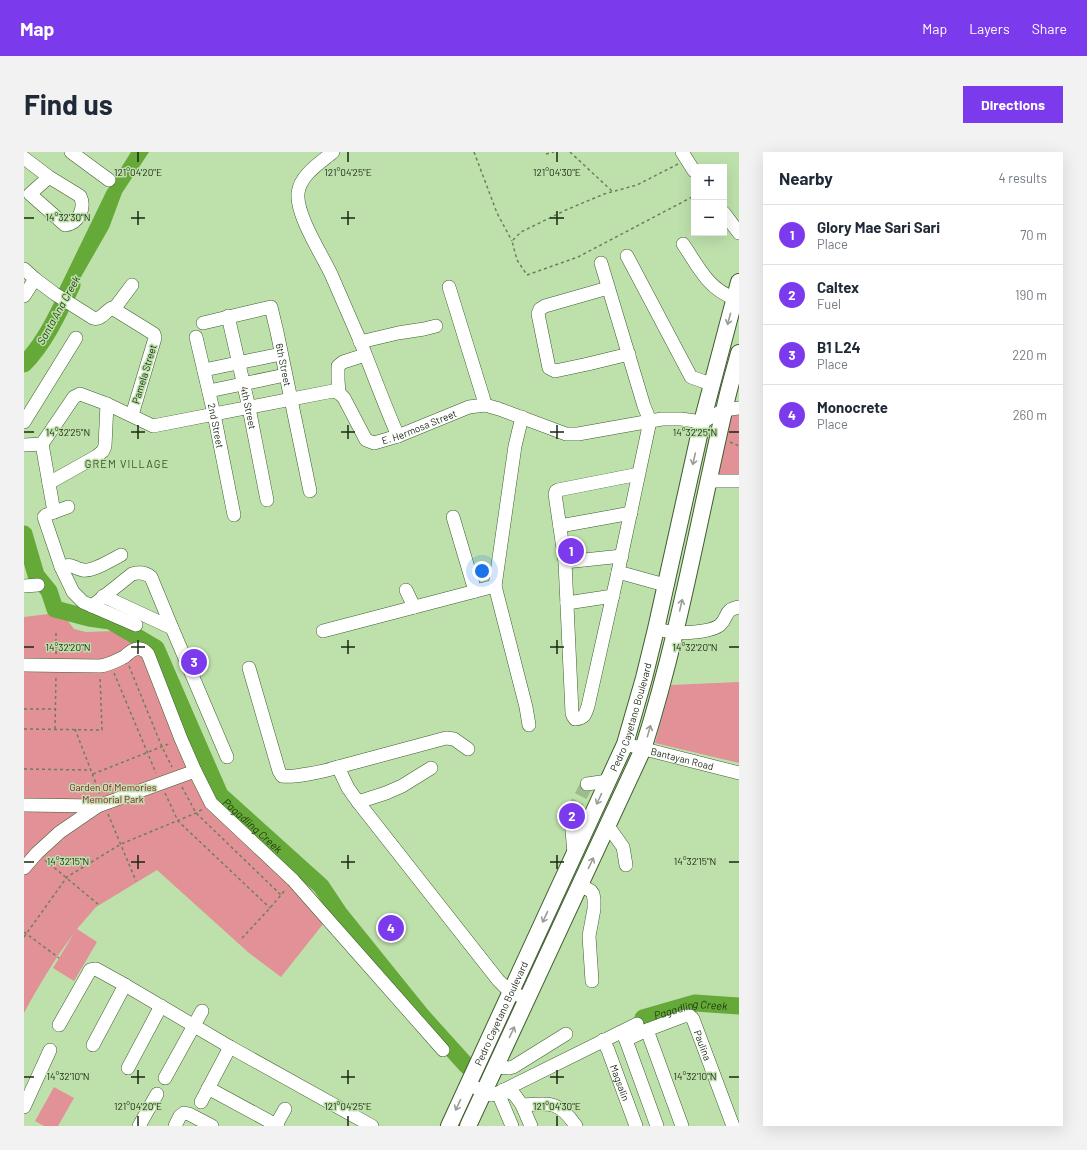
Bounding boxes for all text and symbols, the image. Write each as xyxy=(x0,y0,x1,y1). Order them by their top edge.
text: Map xyxy=(20,17,54,40)
text: Map xyxy=(922,20,947,37)
text: Layers xyxy=(969,20,1010,37)
text: Share xyxy=(1032,20,1067,37)
button: Directions xyxy=(963,86,1063,123)
text: Find us xyxy=(24,87,113,121)
map controls xyxy=(691,164,727,236)
button: + xyxy=(691,164,727,200)
text: 121°04'20"E xyxy=(114,166,162,178)
text: 121°04'25"E xyxy=(324,166,372,178)
text: 121°04'30"E xyxy=(533,166,581,178)
text: Nearby xyxy=(779,168,833,188)
text: 4 results xyxy=(999,170,1047,186)
button: − xyxy=(691,200,727,236)
text: 14°32'30"N xyxy=(46,211,90,223)
text: Glory Mae Sari Sari xyxy=(817,218,940,236)
text: 1 xyxy=(790,227,794,243)
text: 70 m xyxy=(1020,227,1047,243)
text: Place xyxy=(817,236,848,252)
water label: Santa Ana Creek xyxy=(34,273,83,347)
text: Caltex xyxy=(817,278,859,296)
text: 2 xyxy=(788,287,796,303)
text: 190 m xyxy=(1015,287,1047,303)
text: Fuel xyxy=(817,296,841,312)
one-way arrow xyxy=(725,312,732,325)
text: B1 L24 xyxy=(817,338,861,356)
street label: 6th Street xyxy=(273,342,294,388)
street label: Pamela Street xyxy=(129,343,159,405)
text: 3 xyxy=(788,347,796,363)
text: 220 m xyxy=(1012,347,1047,363)
text: Place xyxy=(817,356,848,372)
street label: 4th Street xyxy=(238,385,259,431)
text: Monocrete xyxy=(817,398,888,416)
street label: 2nd Street xyxy=(206,402,227,450)
street label: E. Hermosa Street xyxy=(380,407,459,446)
text: 4 xyxy=(788,407,796,423)
text: 260 m xyxy=(1013,407,1047,423)
text: Place xyxy=(817,416,848,432)
text: 14°32'25"N xyxy=(46,426,90,438)
text: 14°32'25"N xyxy=(673,426,717,438)
one-way arrow xyxy=(689,452,697,465)
district label: GREM VILLAGE xyxy=(85,457,169,470)
pin: 1 xyxy=(558,536,584,566)
your location xyxy=(472,561,492,581)
one-way arrow xyxy=(678,599,685,612)
text: 14°32'20"N xyxy=(45,641,91,653)
text: 14°32'20"N xyxy=(672,641,718,653)
pin: 3 xyxy=(181,647,207,677)
street label: Pedro Cayetano Boulevard xyxy=(607,662,653,773)
one-way arrow xyxy=(646,725,653,738)
street label: Bantayan Road xyxy=(649,745,715,772)
park label: Garden Of Memories Memorial Park xyxy=(69,781,157,805)
one-way arrow xyxy=(595,793,602,805)
water label: Pagadling Creek xyxy=(221,795,286,855)
pin: 2 xyxy=(559,801,585,831)
text: 14°32'15"N xyxy=(47,855,89,867)
text: 14°32'15"N xyxy=(674,855,716,867)
one-way arrow xyxy=(588,857,595,869)
one-way arrow xyxy=(541,911,548,923)
pin: 4 xyxy=(378,913,404,943)
street label: Pedro Cayetano Boulevard xyxy=(472,959,530,1067)
water label: Pagadling Creek xyxy=(652,996,729,1021)
one-way arrow xyxy=(509,1026,516,1038)
street label: Paulina xyxy=(692,1028,714,1062)
street label: Magsalin xyxy=(608,1063,632,1102)
text: 14°32'10"N xyxy=(46,1070,90,1082)
text: 14°32'10"N xyxy=(673,1070,717,1082)
one-way arrow xyxy=(454,1099,461,1111)
text: 121°04'20"E xyxy=(114,1100,162,1112)
text: 121°04'25"E xyxy=(324,1100,372,1112)
text: 121°04'30"E xyxy=(533,1100,581,1112)

